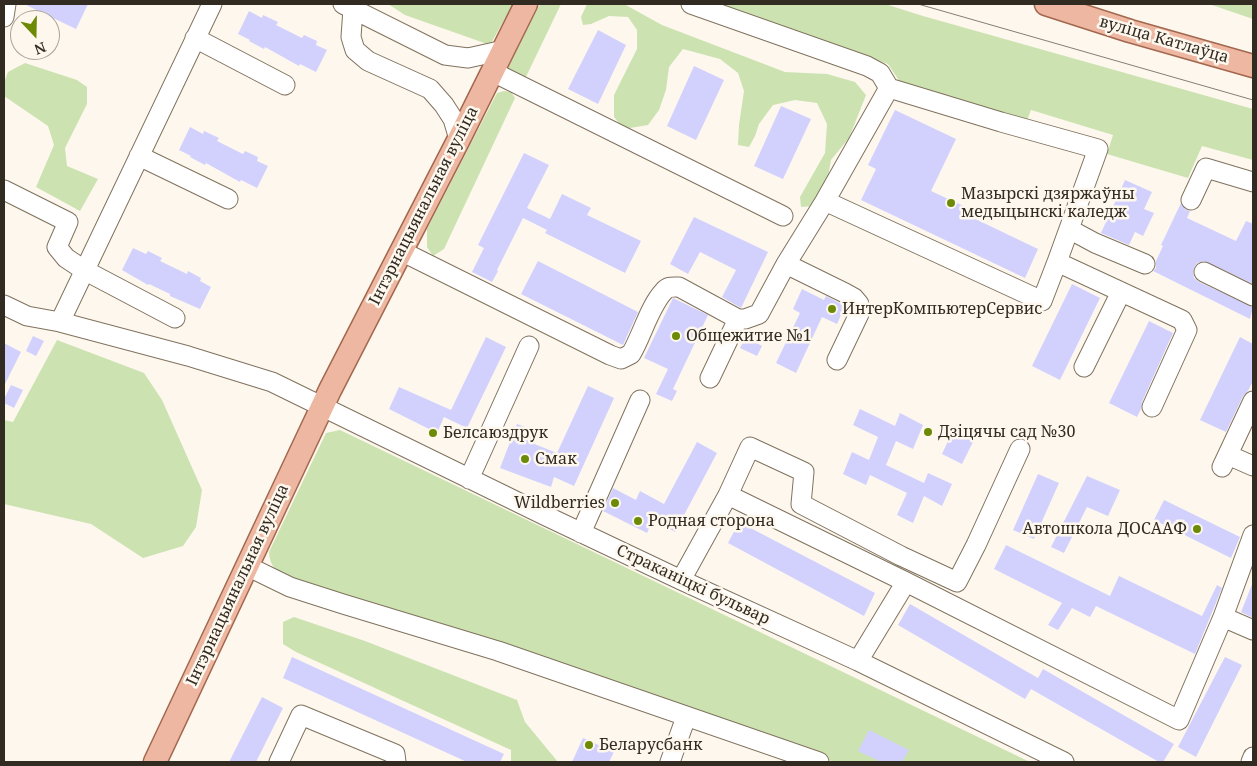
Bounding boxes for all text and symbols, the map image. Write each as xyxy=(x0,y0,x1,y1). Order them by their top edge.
north arrow xyxy=(10,10,60,60)
street label: вуліца Катлаўца xyxy=(1097,12,1231,68)
text: N xyxy=(32,38,49,59)
street label: Інтэрнацыянальная вуліца xyxy=(365,104,483,308)
place label: Мазырскі дзяржаўны медыцынскі каледж xyxy=(961,184,1135,222)
marker: Мазырскі дзяржаўны медыцынскі каледж xyxy=(945,197,957,209)
place label: ИнтерКомпьютерСервис xyxy=(842,299,1042,319)
marker: ИнтерКомпьютерСервис xyxy=(826,303,838,315)
place label: Общежитие №1 xyxy=(686,326,812,346)
marker: Общежитие №1 xyxy=(670,330,682,342)
place label: Дзіцячы сад №30 xyxy=(938,422,1075,442)
place label: Белсаюздрук xyxy=(443,423,548,443)
marker: Дзіцячы сад №30 xyxy=(922,426,934,438)
marker: Белсаюздрук xyxy=(427,427,439,439)
place label: Смак xyxy=(535,449,577,469)
marker: Смак xyxy=(519,453,531,465)
street label: Інтэрнацыянальная вуліца xyxy=(183,481,293,689)
place label: Wildberries xyxy=(514,493,605,513)
marker: Wildberries xyxy=(609,497,621,509)
place label: Родная сторона xyxy=(648,511,775,531)
marker: Родная сторона xyxy=(632,515,644,527)
place label: Автошкола ДОСААФ xyxy=(1022,519,1187,539)
marker: Автошкола ДОСААФ xyxy=(1191,523,1203,535)
street label: Страканіцкі бульвар xyxy=(613,541,773,629)
place label: Беларусбанк xyxy=(599,735,702,755)
marker: Беларусбанк xyxy=(583,739,595,751)

